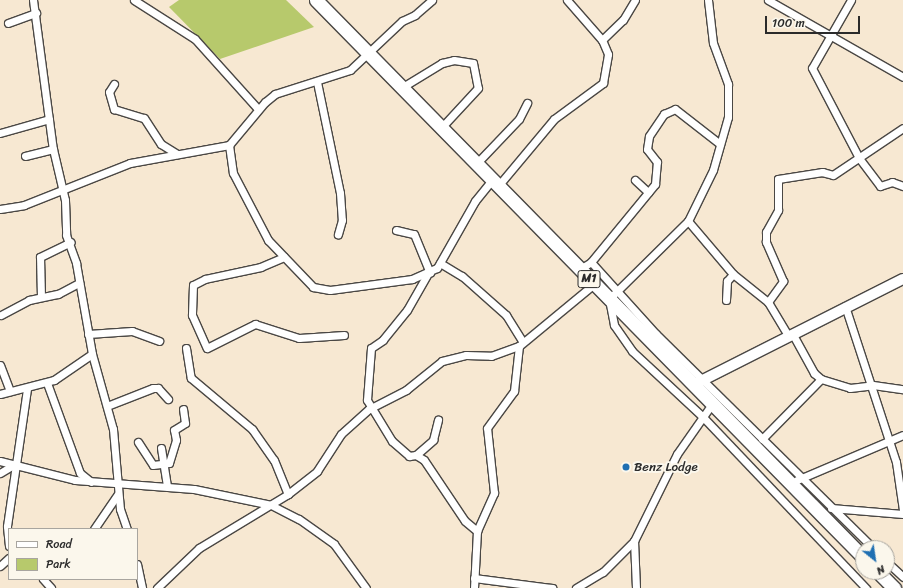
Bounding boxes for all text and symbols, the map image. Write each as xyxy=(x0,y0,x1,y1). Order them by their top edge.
scale bar xyxy=(767,8,862,34)
text: 100 m xyxy=(772,12,805,34)
road number: M1 xyxy=(577,269,601,289)
place label: Benz Lodge xyxy=(634,459,698,475)
marker: Benz Lodge xyxy=(621,462,631,472)
legend xyxy=(8,528,138,580)
text: Road xyxy=(46,533,72,555)
north arrow xyxy=(855,540,895,580)
text: Park xyxy=(46,553,71,575)
text: N xyxy=(873,560,889,580)

